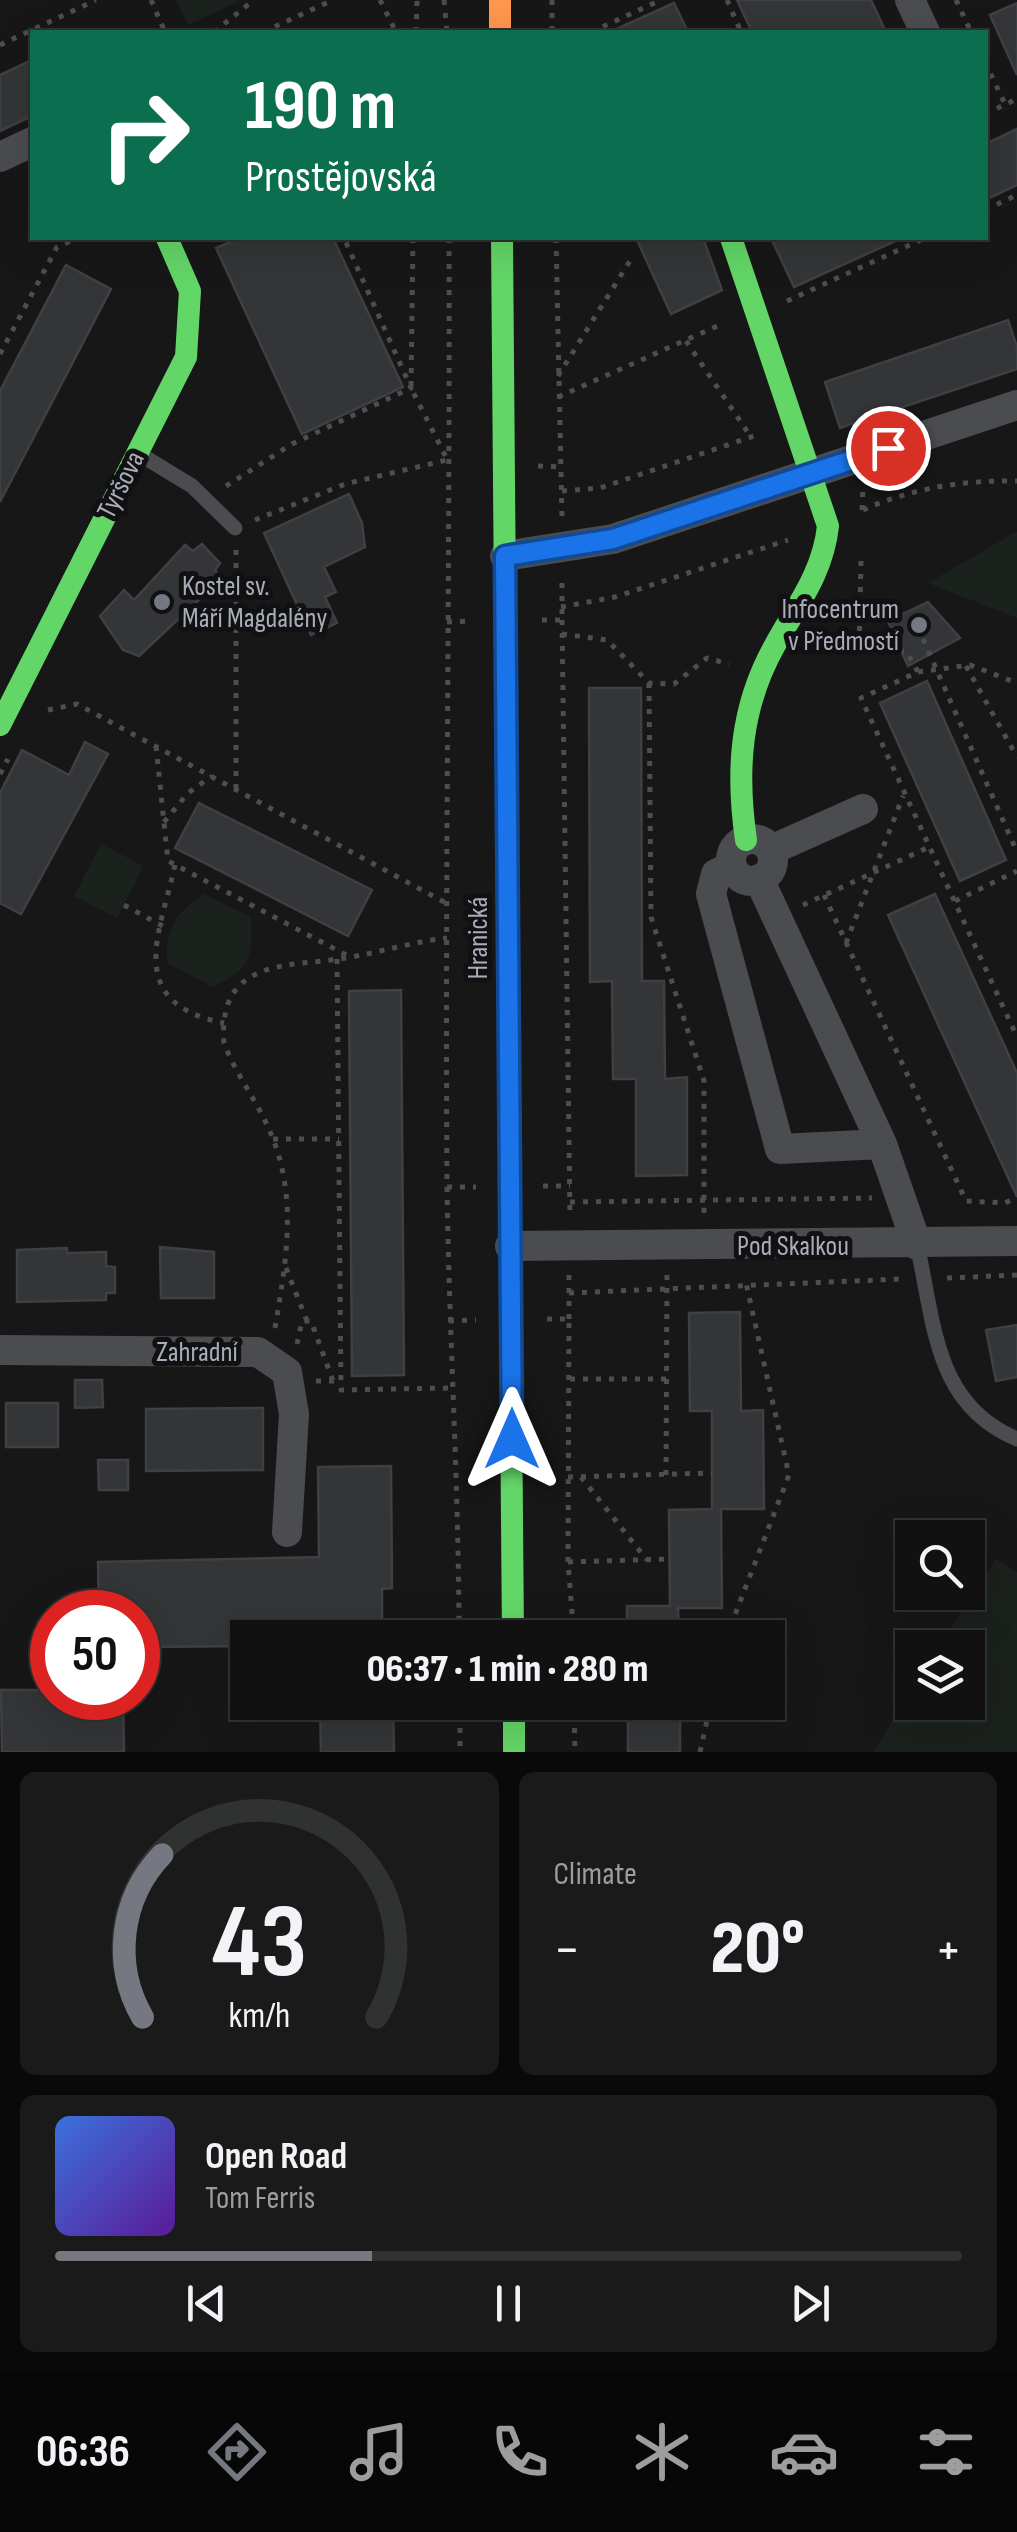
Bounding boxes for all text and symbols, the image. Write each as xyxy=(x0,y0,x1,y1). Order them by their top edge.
text: 190 m xyxy=(245,65,396,149)
icon: right xyxy=(80,70,210,200)
text: Prostějovská xyxy=(245,150,437,205)
pin xyxy=(846,406,931,491)
icon: arrive xyxy=(861,421,916,476)
street label: Tyršova xyxy=(90,446,152,524)
place label: Kostel sv. Máří Magdalény xyxy=(182,570,327,635)
marker: Kostel sv. Máří Magdalény xyxy=(151,591,173,613)
place label: Infocentrum v Předmostí xyxy=(781,593,900,658)
marker: Infocentrum v Předmostí xyxy=(908,614,930,636)
street label: Hranická xyxy=(462,897,495,979)
street label: Pod Skalkou xyxy=(737,1230,849,1263)
street label: Zahradní xyxy=(156,1336,238,1369)
position arrow xyxy=(460,1387,564,1491)
map controls xyxy=(895,1520,985,1720)
button: search xyxy=(895,1520,985,1610)
speed limit sign: 50 xyxy=(30,1590,160,1720)
button: layers xyxy=(895,1630,985,1720)
text: 06:37 · 1 min · 280 m xyxy=(367,1647,648,1692)
text: Climate xyxy=(554,1855,637,1894)
text: 43 xyxy=(212,1881,307,2006)
text: 20° xyxy=(711,1904,805,1995)
text: − xyxy=(554,1917,580,1984)
text: + xyxy=(935,1917,962,1984)
text: km/h xyxy=(228,1995,290,2038)
text: Open Road xyxy=(205,2134,347,2179)
text: Tom Ferris xyxy=(205,2179,315,2218)
icon: previous xyxy=(179,2276,234,2331)
icon: pause xyxy=(481,2276,536,2331)
icon: next xyxy=(783,2276,838,2331)
icon: directions xyxy=(202,2417,272,2487)
icon: music xyxy=(344,2417,414,2487)
icon: phone xyxy=(485,2417,555,2487)
icon: climate xyxy=(627,2417,697,2487)
icon: car xyxy=(769,2417,839,2487)
icon: filters xyxy=(911,2417,981,2487)
text: 06:36 xyxy=(36,2425,130,2480)

